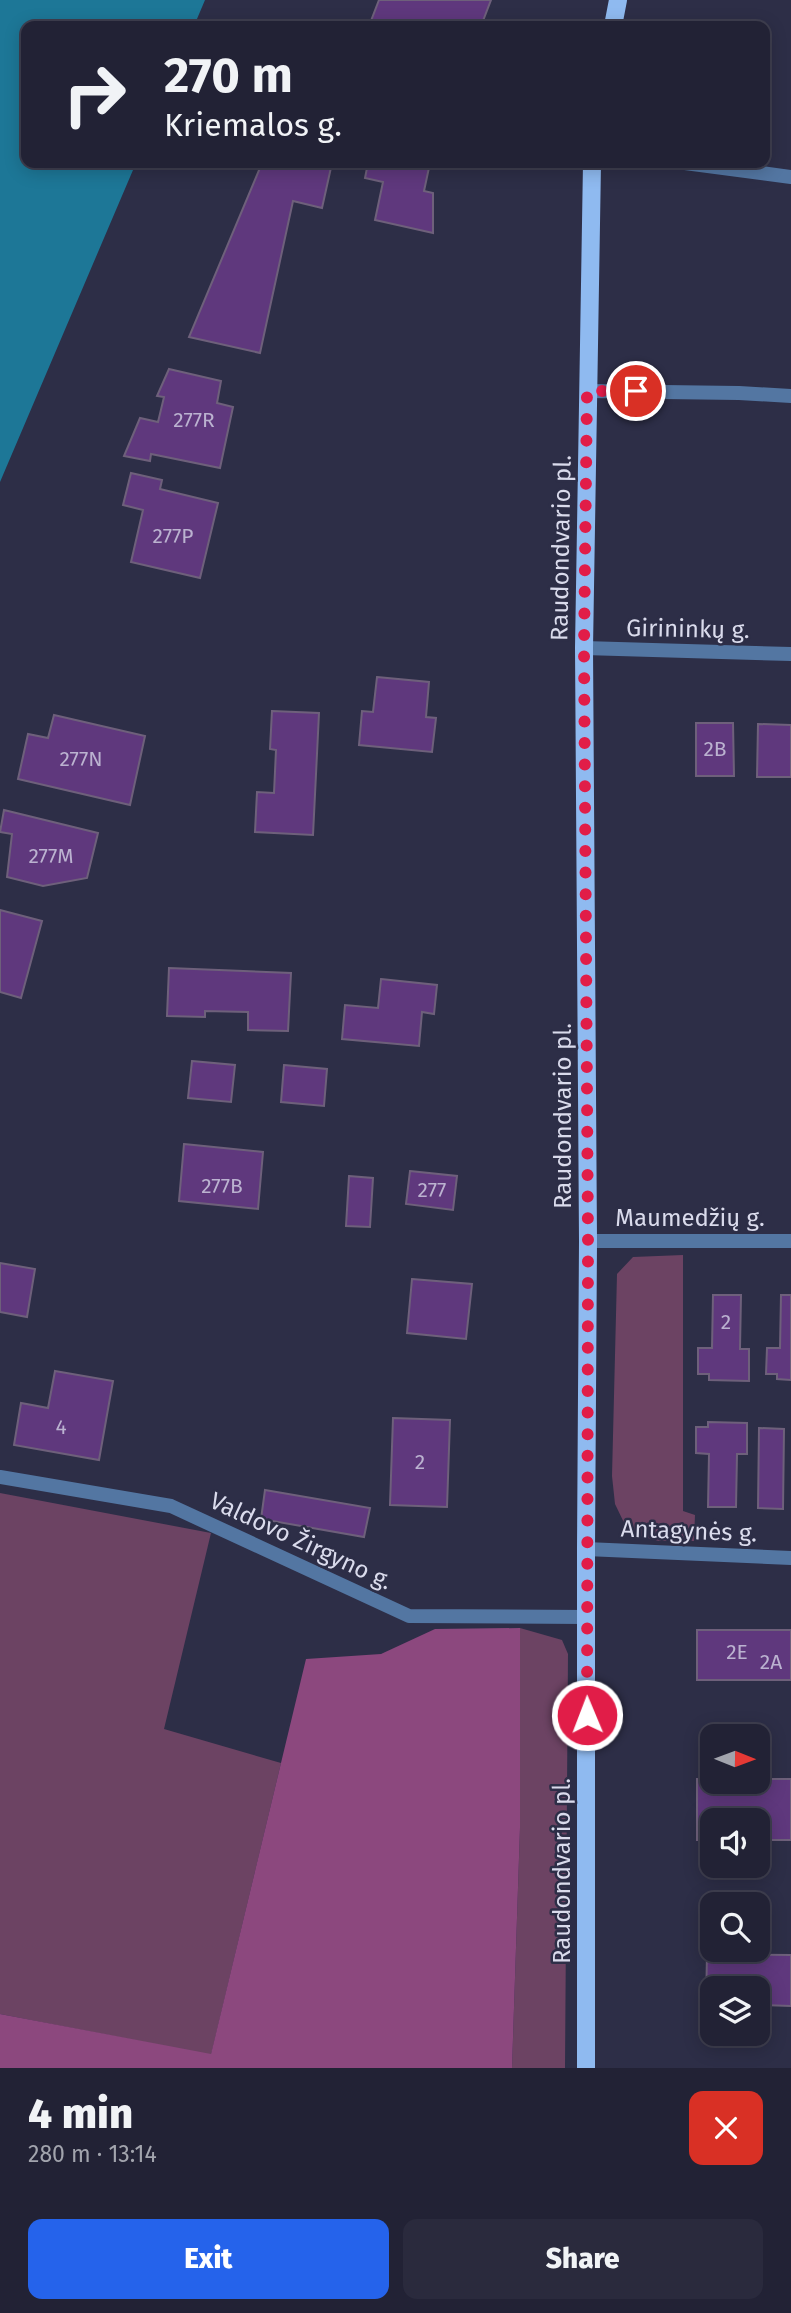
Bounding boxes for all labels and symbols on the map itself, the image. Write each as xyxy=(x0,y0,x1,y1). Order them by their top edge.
pin xyxy=(606,361,666,421)
house number: 277R xyxy=(173,407,215,433)
street label: Raudondvario pl. xyxy=(545,455,577,641)
house number: 277P xyxy=(152,523,194,549)
street label: Girininkų g. xyxy=(626,614,750,644)
house number: 2B xyxy=(703,736,727,762)
house number: 277N xyxy=(59,746,103,772)
house number: 277M xyxy=(28,843,74,869)
street label: Raudondvario pl. xyxy=(549,1023,577,1209)
house number: 277B xyxy=(201,1173,243,1199)
house number: 277 xyxy=(418,1177,446,1203)
street label: Maumedžių g. xyxy=(615,1204,765,1232)
house number: 2 xyxy=(721,1309,731,1335)
house number: 4 xyxy=(55,1414,67,1440)
house number: 2 xyxy=(415,1449,425,1475)
street label: Valdovo Žirgyno g. xyxy=(206,1487,396,1595)
street label: Antagynės g. xyxy=(620,1515,758,1547)
house number: 2E xyxy=(726,1639,748,1665)
house number: 2A xyxy=(760,1649,782,1675)
position arrow xyxy=(550,1678,624,1752)
north arrow xyxy=(700,1724,770,1794)
street label: Raudondvario pl. xyxy=(548,1778,576,1964)

